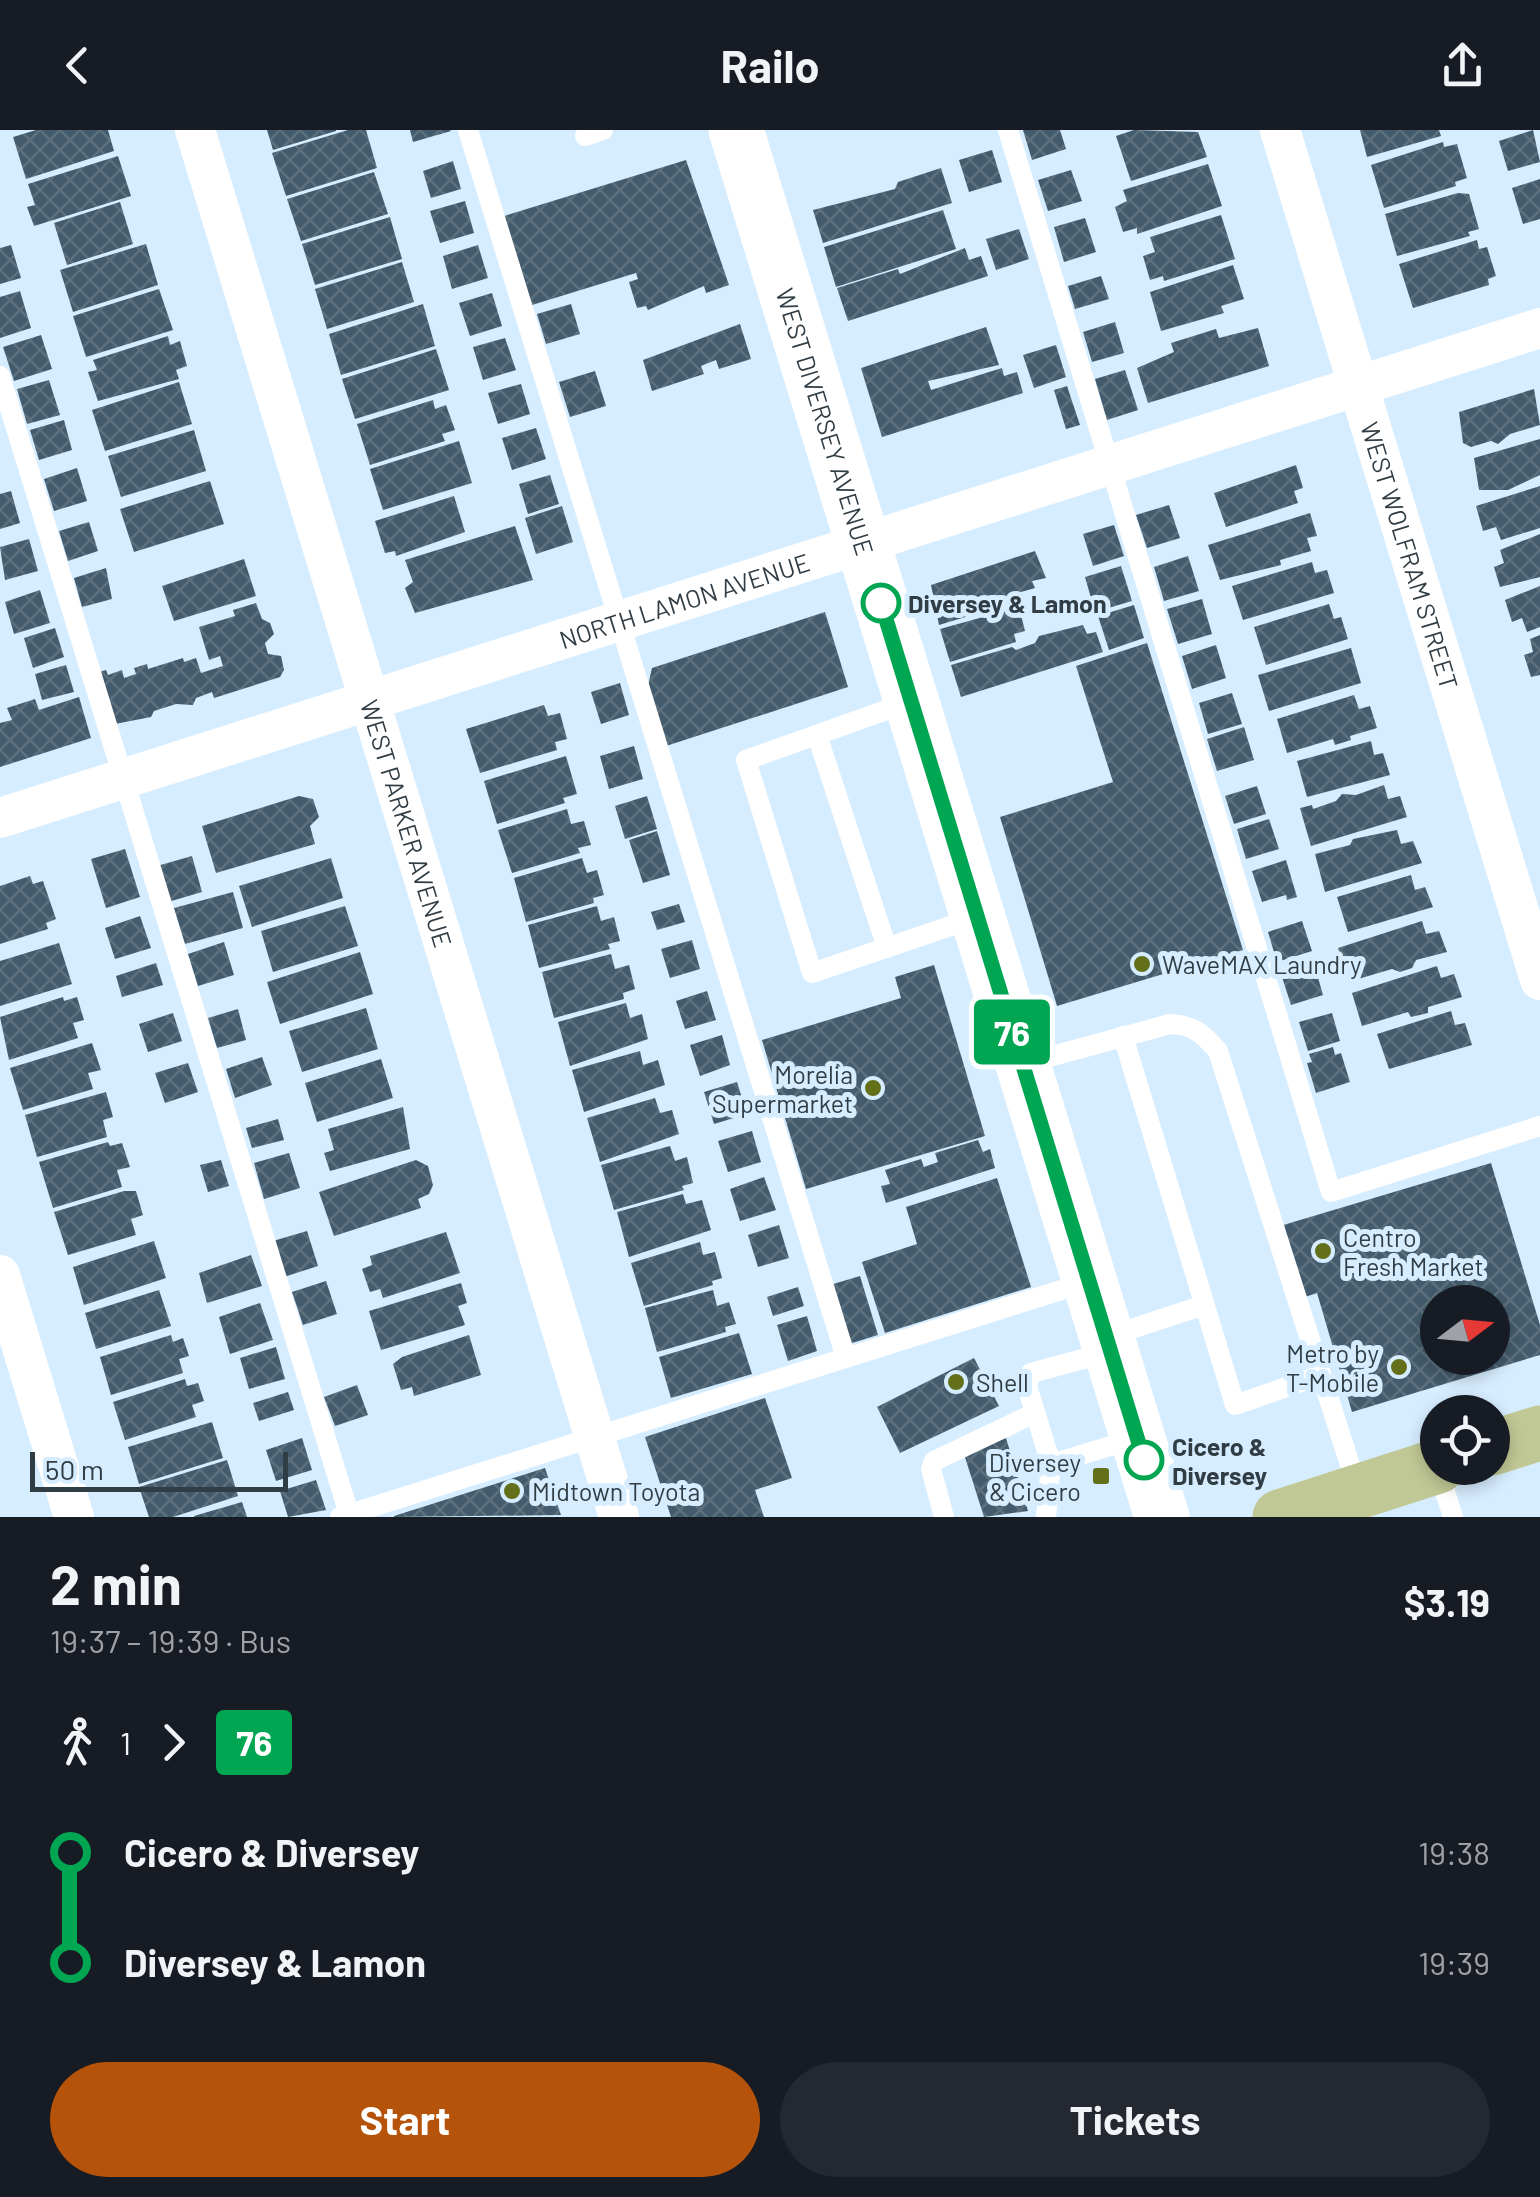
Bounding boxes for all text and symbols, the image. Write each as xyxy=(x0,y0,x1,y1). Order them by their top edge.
icon: back xyxy=(50,38,105,93)
text: Railo xyxy=(721,38,819,92)
icon: share xyxy=(1435,38,1490,93)
street label: WEST DIVERSEY AVENUE xyxy=(770,284,881,559)
street label: WEST WOLFRAM STREET xyxy=(1355,418,1465,693)
street label: NORTH LAMON AVENUE xyxy=(555,546,813,654)
marker: Diversey & Lamon xyxy=(862,584,900,622)
place label: Diversey & Lamon xyxy=(908,588,1107,618)
street label: WEST PARKER AVENUE xyxy=(355,696,459,951)
place label: WaveMAX Laundry xyxy=(1162,949,1362,979)
marker: WaveMAX Laundry xyxy=(1131,953,1153,975)
line badge: 76 xyxy=(967,1000,1057,1064)
text: 76 xyxy=(994,1011,1030,1053)
place label: Morelia Supermarket xyxy=(712,1059,853,1118)
marker: Morelia Supermarket xyxy=(862,1077,884,1099)
place label: Centro Fresh Market xyxy=(1343,1222,1484,1281)
marker: Centro Fresh Market xyxy=(1312,1240,1334,1262)
north arrow xyxy=(1420,1285,1510,1375)
map controls xyxy=(1420,1285,1510,1485)
place label: Metro by T-Mobile xyxy=(1286,1338,1379,1397)
marker: Metro by T-Mobile xyxy=(1388,1356,1410,1378)
place label: Shell xyxy=(976,1367,1029,1397)
marker: Shell xyxy=(945,1371,967,1393)
button: locate xyxy=(1420,1395,1510,1485)
place label: Cicero & Diversey xyxy=(1172,1431,1268,1490)
marker: Cicero & Diversey xyxy=(1125,1441,1163,1479)
scale bar xyxy=(30,1447,288,1492)
place label: Diversey & Cicero xyxy=(989,1447,1081,1506)
text: 50 m xyxy=(45,1452,104,1486)
marker: Diversey & Cicero xyxy=(1090,1465,1112,1487)
place label: Midtown Toyota xyxy=(532,1476,700,1506)
marker: Midtown Toyota xyxy=(501,1480,523,1502)
text: 2 min xyxy=(50,1550,182,1616)
text: $3.19 xyxy=(1404,1579,1490,1625)
text: 19:37 – 19:39 · Bus xyxy=(50,1621,291,1659)
icon: walk xyxy=(50,1715,105,1770)
icon: forward xyxy=(146,1715,201,1770)
text: 76 xyxy=(236,1721,272,1763)
text: 1 xyxy=(120,1723,131,1761)
text: Cicero & Diversey xyxy=(124,1829,420,1875)
text: 19:38 xyxy=(1418,1833,1490,1871)
text: Diversey & Lamon xyxy=(124,1939,426,1985)
text: 19:39 xyxy=(1418,1943,1490,1981)
button: Start xyxy=(50,2062,760,2177)
button: Tickets xyxy=(780,2062,1490,2177)

